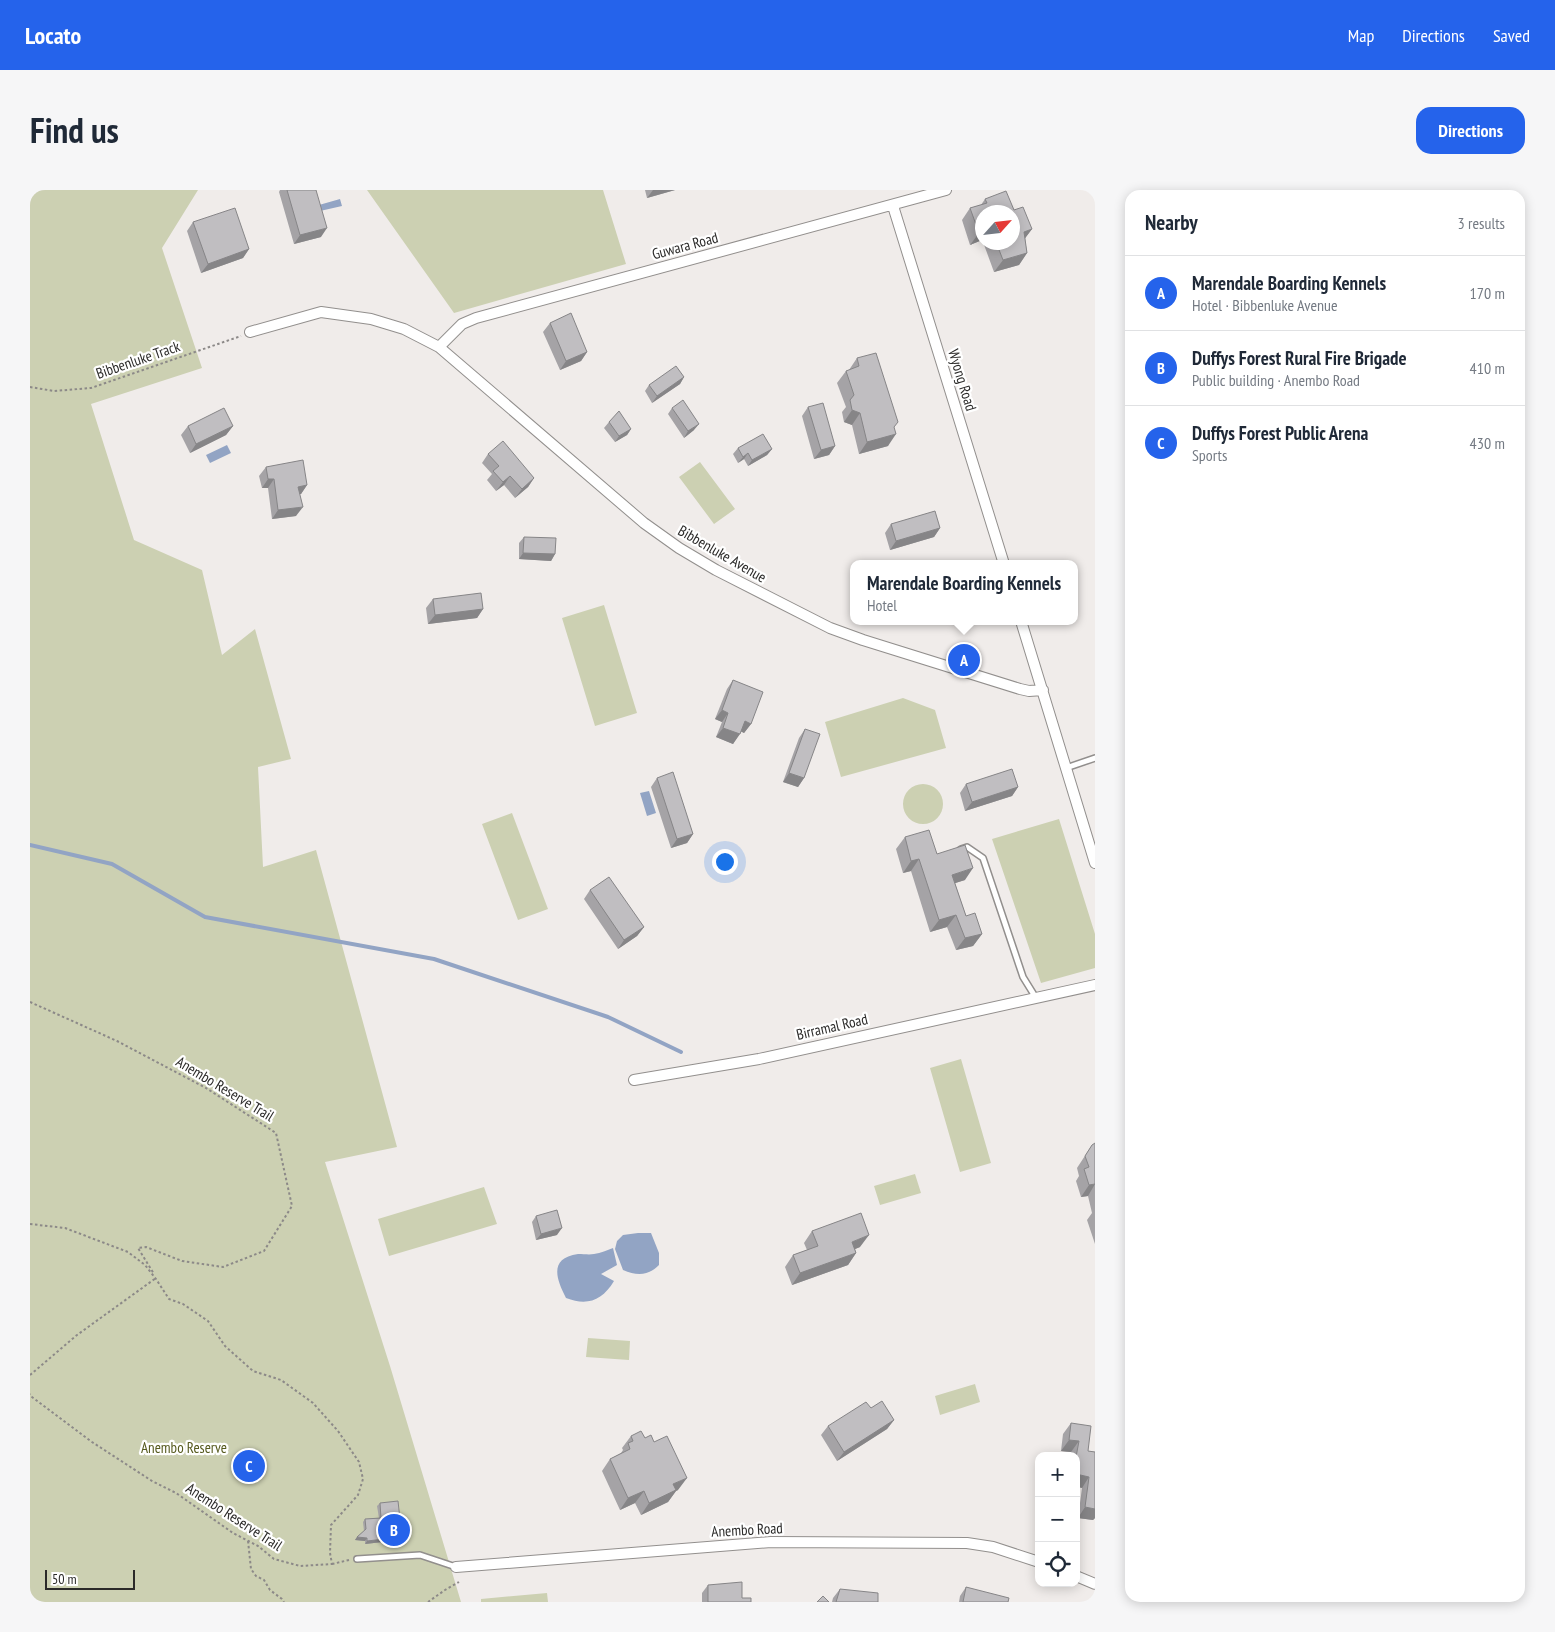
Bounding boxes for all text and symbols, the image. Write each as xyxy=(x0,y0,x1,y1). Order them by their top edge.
text: Locato xyxy=(25,20,81,51)
text: Map xyxy=(1348,24,1374,47)
text: Directions xyxy=(1402,24,1465,47)
text: Saved xyxy=(1493,24,1530,47)
text: Find us xyxy=(30,107,119,153)
button: Directions xyxy=(1416,107,1525,154)
north arrow xyxy=(975,205,1020,250)
text: Nearby xyxy=(1145,209,1198,236)
text: 3 results xyxy=(1458,213,1505,233)
street label: Guwara Road xyxy=(650,228,720,263)
text: Marendale Boarding Kennels xyxy=(1192,271,1386,295)
text: A xyxy=(1157,283,1165,303)
text: 170 m xyxy=(1470,283,1505,303)
text: Hotel · Bibbenluke Avenue xyxy=(1192,295,1338,315)
street label: Bibbenluke Track xyxy=(93,336,182,383)
text: Duffys Forest Rural Fire Brigade xyxy=(1192,346,1407,370)
street label: Wyong Road xyxy=(944,347,981,413)
text: B xyxy=(1157,358,1165,378)
text: 410 m xyxy=(1470,358,1505,378)
text: Public building · Anembo Road xyxy=(1192,370,1360,390)
text: Duffys Forest Public Arena xyxy=(1192,421,1368,445)
text: C xyxy=(1157,433,1165,453)
text: 430 m xyxy=(1470,433,1505,453)
text: Sports xyxy=(1192,445,1227,465)
street label: Bibbenluke Avenue xyxy=(675,521,770,586)
popup xyxy=(850,560,1078,625)
text: Marendale Boarding Kennels xyxy=(867,571,1061,595)
text: Hotel xyxy=(867,595,897,615)
pin: A xyxy=(948,641,980,679)
your location xyxy=(712,849,738,875)
street label: Birramal Road xyxy=(794,1009,869,1044)
street label: Anembo Reserve Trail xyxy=(173,1052,278,1126)
park label: Anembo Reserve xyxy=(141,1438,227,1457)
pin: C xyxy=(233,1447,265,1485)
map controls xyxy=(1035,1452,1080,1587)
button: + xyxy=(1035,1452,1080,1497)
street label: Anembo Reserve Trail xyxy=(183,1478,286,1555)
button: − xyxy=(1035,1497,1080,1542)
pin: B xyxy=(378,1511,410,1549)
street label: Anembo Road xyxy=(711,1518,783,1541)
button: locate xyxy=(1035,1542,1080,1587)
scale bar xyxy=(45,1567,135,1590)
text: 50 m xyxy=(52,1570,77,1588)

